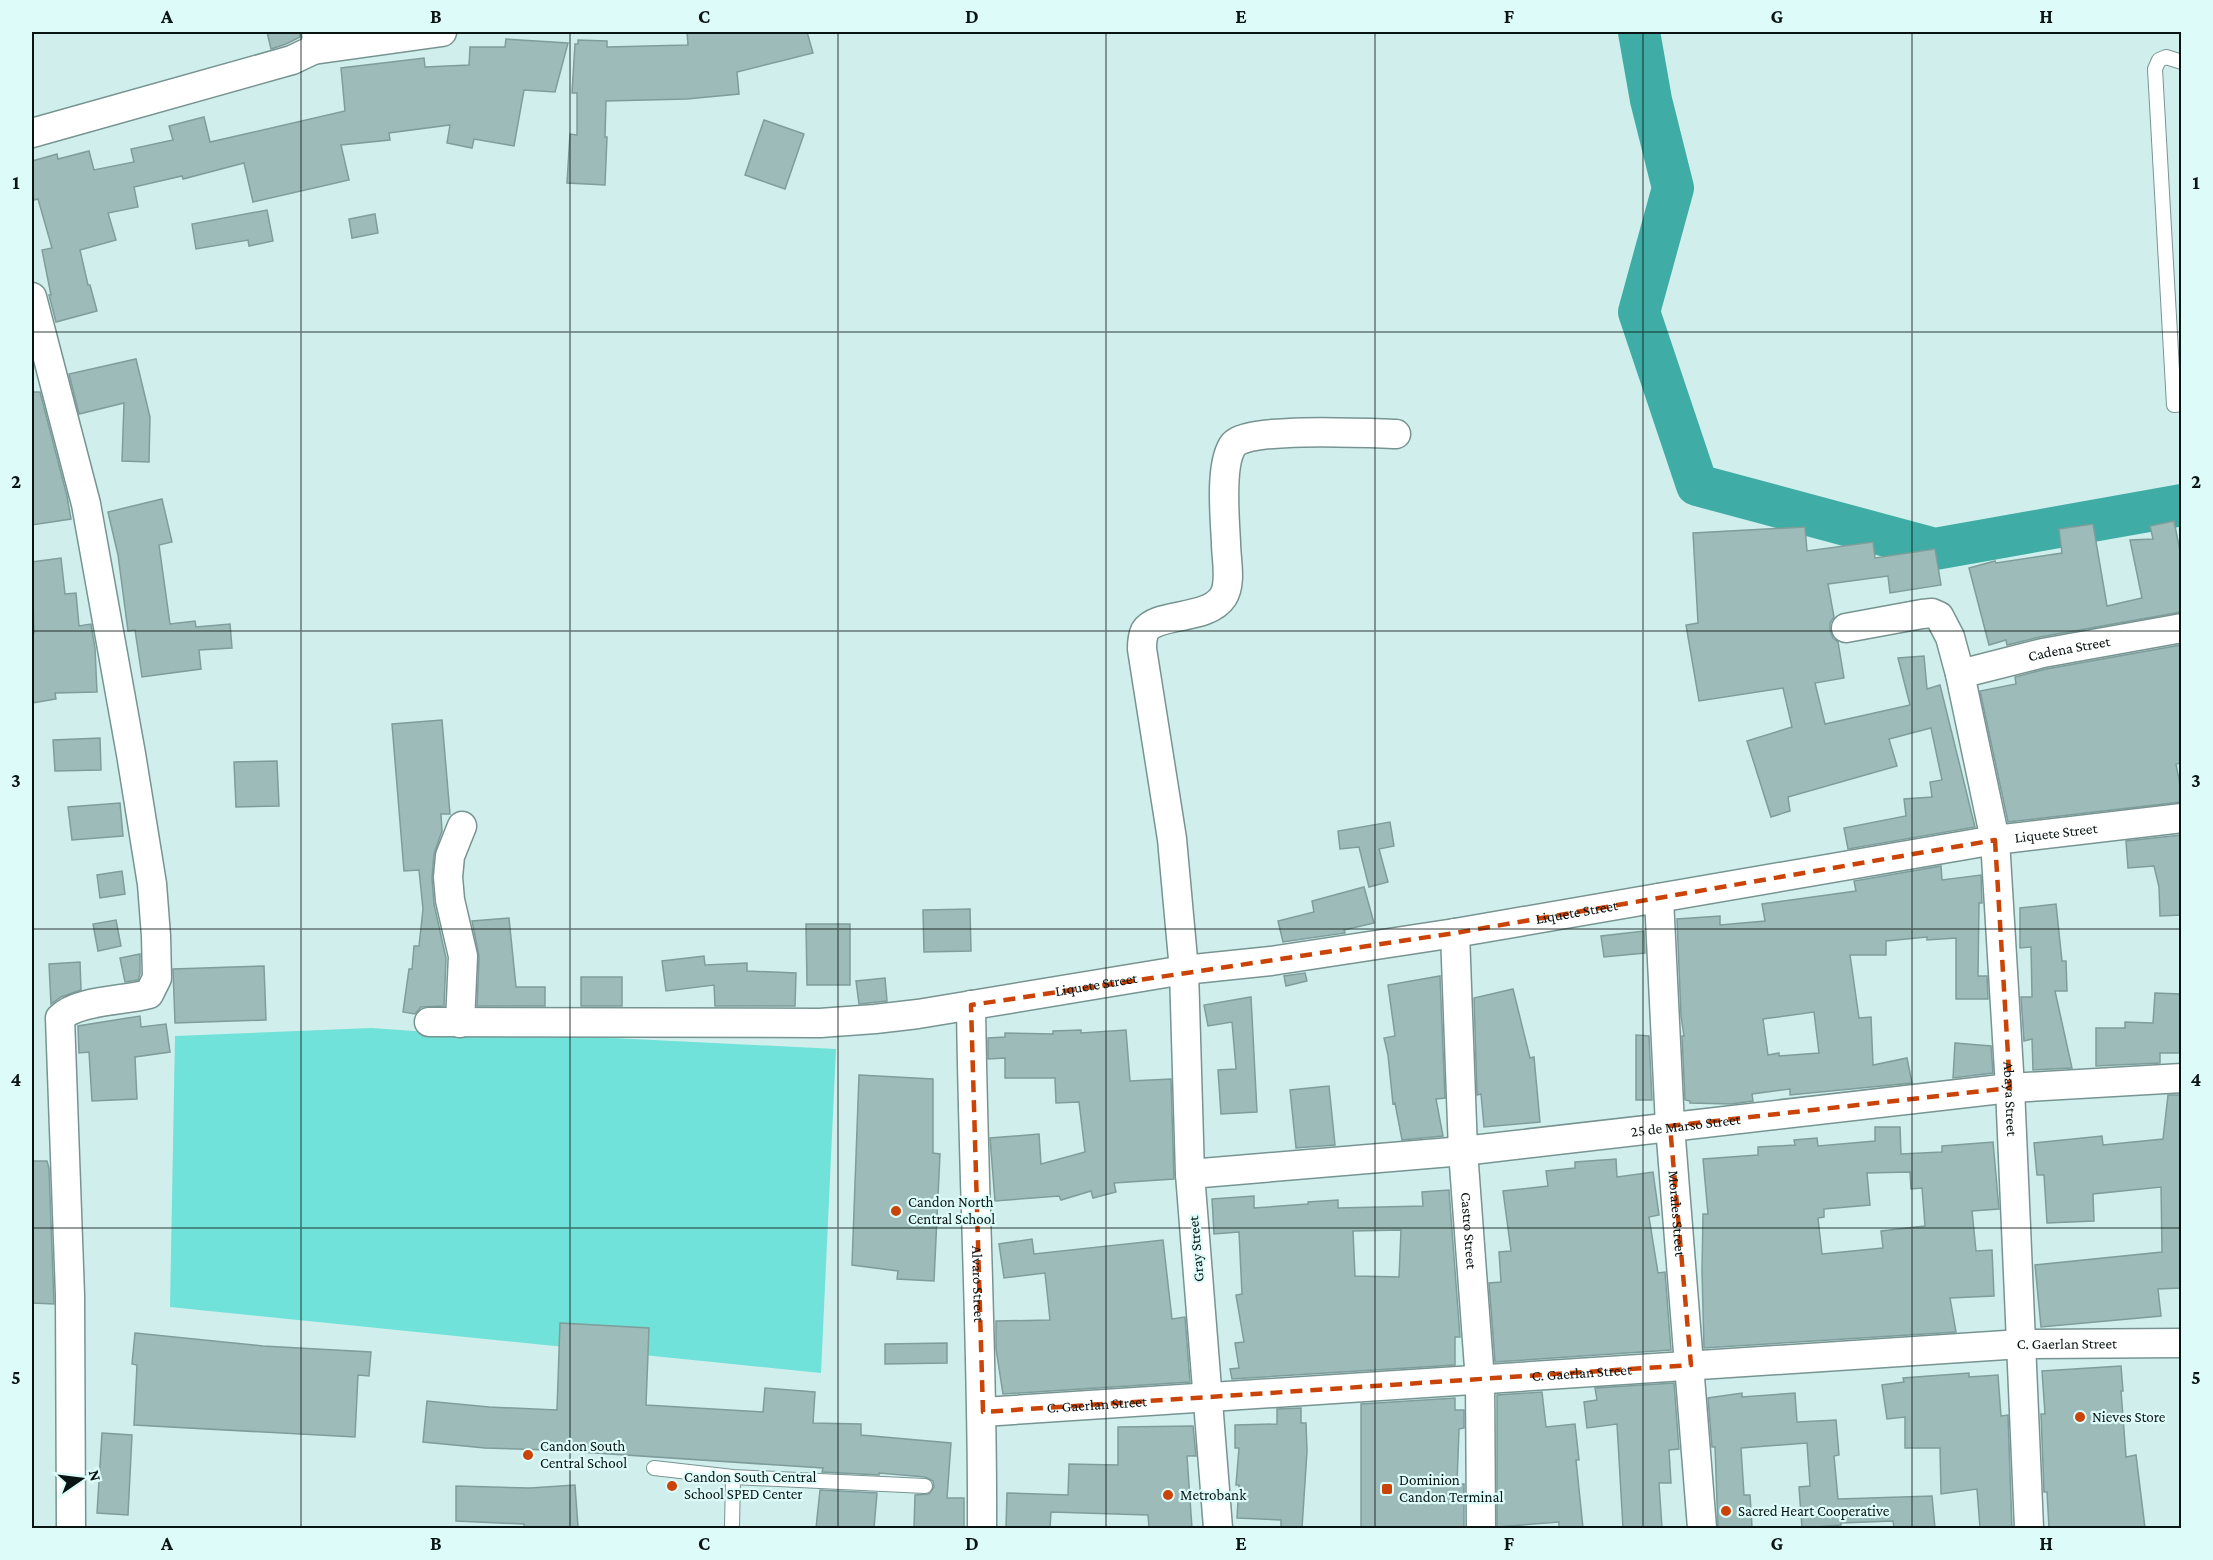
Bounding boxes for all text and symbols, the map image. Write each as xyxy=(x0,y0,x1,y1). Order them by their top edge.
text: A xyxy=(160,5,174,27)
text: B xyxy=(430,5,442,27)
text: C xyxy=(698,5,710,27)
text: D xyxy=(965,5,979,27)
text: E xyxy=(1235,5,1247,27)
text: F xyxy=(1504,5,1515,27)
text: G xyxy=(1771,5,1784,27)
text: H xyxy=(2039,5,2053,27)
text: 1 xyxy=(12,171,20,193)
text: 1 xyxy=(2192,171,2200,193)
text: 2 xyxy=(11,470,21,492)
text: 2 xyxy=(2191,470,2201,492)
street label: Cadena Street xyxy=(2026,633,2112,664)
text: 3 xyxy=(11,769,21,791)
text: 3 xyxy=(2191,769,2201,791)
street label: Liquete Street xyxy=(2014,820,2099,846)
street label: Liquete Street xyxy=(1534,897,1620,927)
street label: Liquete Street xyxy=(1054,970,1139,999)
street label: Abaya Street xyxy=(2000,1061,2020,1138)
text: 4 xyxy=(11,1068,22,1090)
text: 4 xyxy=(2191,1068,2202,1090)
street label: 25 de Marso Street xyxy=(1630,1111,1742,1140)
street label: Morales Street xyxy=(1666,1170,1688,1258)
street label: Castro Street xyxy=(1458,1192,1480,1271)
place label: Candon North Central School xyxy=(908,1194,995,1227)
marker: Candon North Central School xyxy=(889,1204,903,1218)
street label: Gray Street xyxy=(1185,1214,1208,1283)
street label: Alvaro Street xyxy=(969,1245,987,1324)
street label: C. Gaerlan Street xyxy=(2017,1335,2118,1352)
street label: C. Gaerlan Street xyxy=(1531,1361,1633,1384)
text: 5 xyxy=(11,1366,21,1388)
text: 5 xyxy=(2191,1366,2201,1388)
street label: C. Gaerlan Street xyxy=(1046,1393,1148,1416)
place label: Nieves Store xyxy=(2092,1409,2166,1425)
marker: Nieves Store xyxy=(2073,1410,2087,1424)
place label: Candon South Central School xyxy=(540,1438,627,1471)
marker: Candon South Central School xyxy=(521,1448,535,1462)
north arrow xyxy=(51,1449,111,1509)
text: N xyxy=(86,1468,105,1483)
place label: Candon South Central School SPED Center xyxy=(684,1469,817,1502)
place label: Dominion Candon Terminal xyxy=(1399,1472,1503,1505)
marker: Candon South Central School SPED Center xyxy=(665,1479,679,1493)
marker: Dominion Candon Terminal xyxy=(1380,1482,1394,1496)
place label: Metrobank xyxy=(1180,1487,1247,1503)
marker: Metrobank xyxy=(1161,1488,1175,1502)
place label: Sacred Heart Cooperative xyxy=(1738,1503,1890,1520)
marker: Sacred Heart Cooperative xyxy=(1719,1504,1733,1518)
text: A xyxy=(160,1532,174,1554)
text: B xyxy=(430,1532,442,1554)
text: C xyxy=(698,1532,710,1554)
text: D xyxy=(965,1532,979,1554)
text: E xyxy=(1235,1532,1247,1554)
text: F xyxy=(1504,1532,1515,1554)
text: G xyxy=(1771,1532,1784,1554)
text: H xyxy=(2039,1532,2053,1554)

